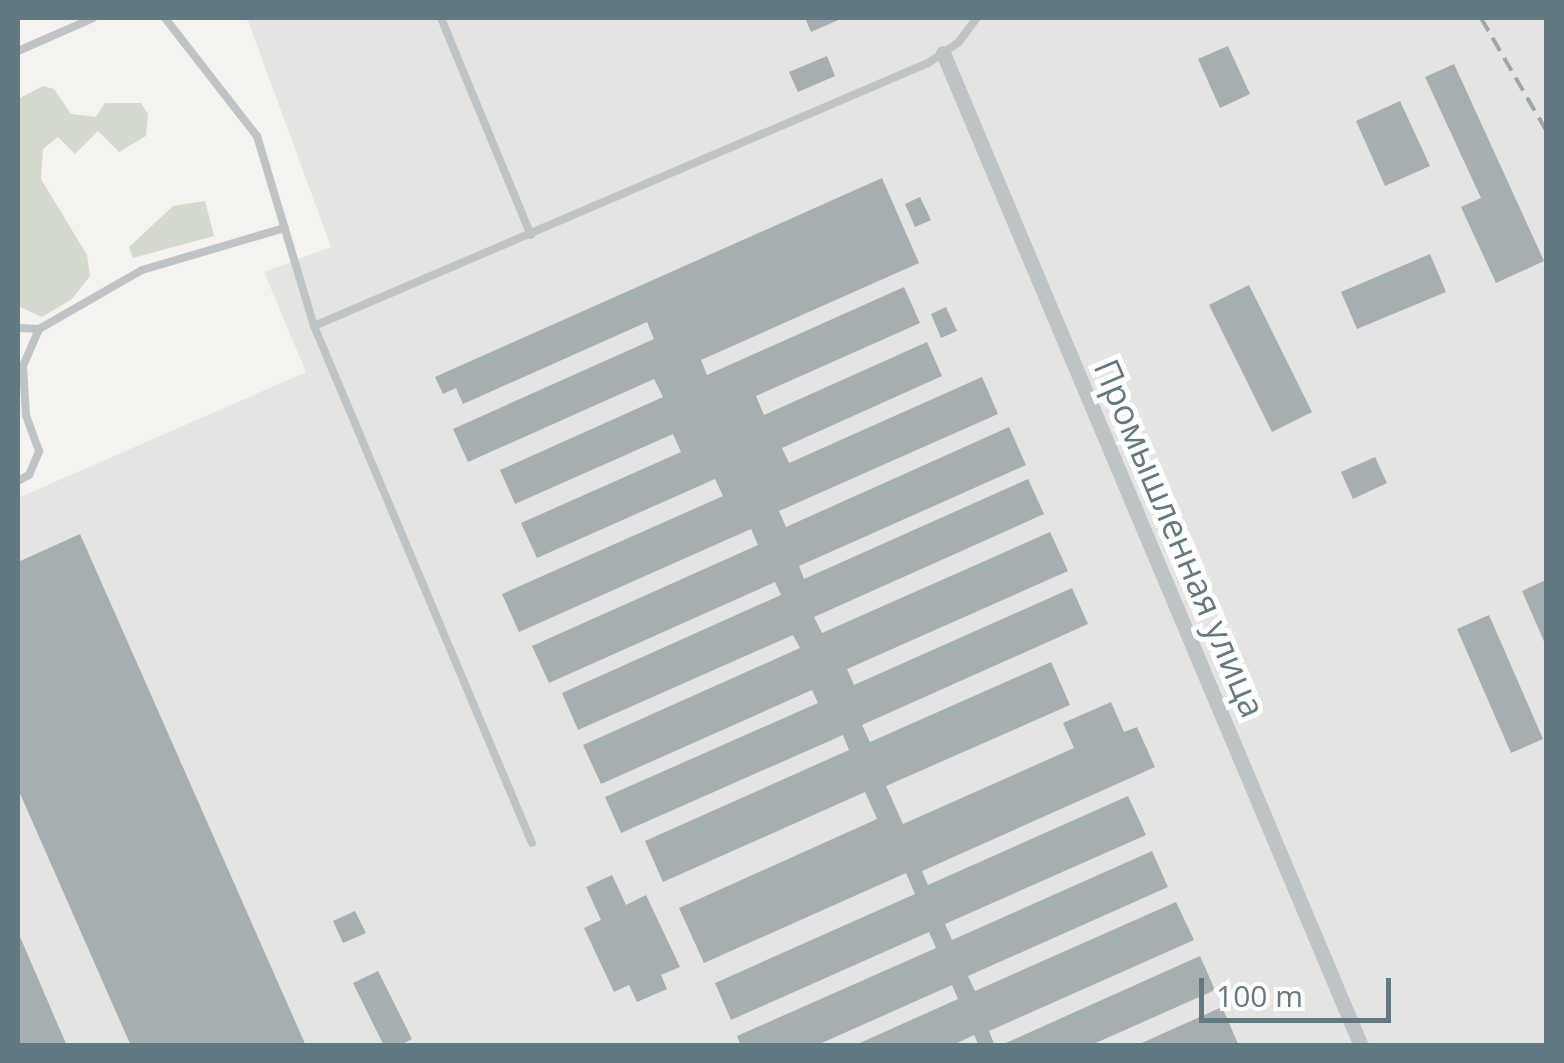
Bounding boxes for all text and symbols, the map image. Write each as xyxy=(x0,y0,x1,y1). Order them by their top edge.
street label: Промышленная улица xyxy=(1086,353,1274,723)
scale bar xyxy=(1204,958,1396,1020)
text: 100 m xyxy=(1216,975,1303,1016)

